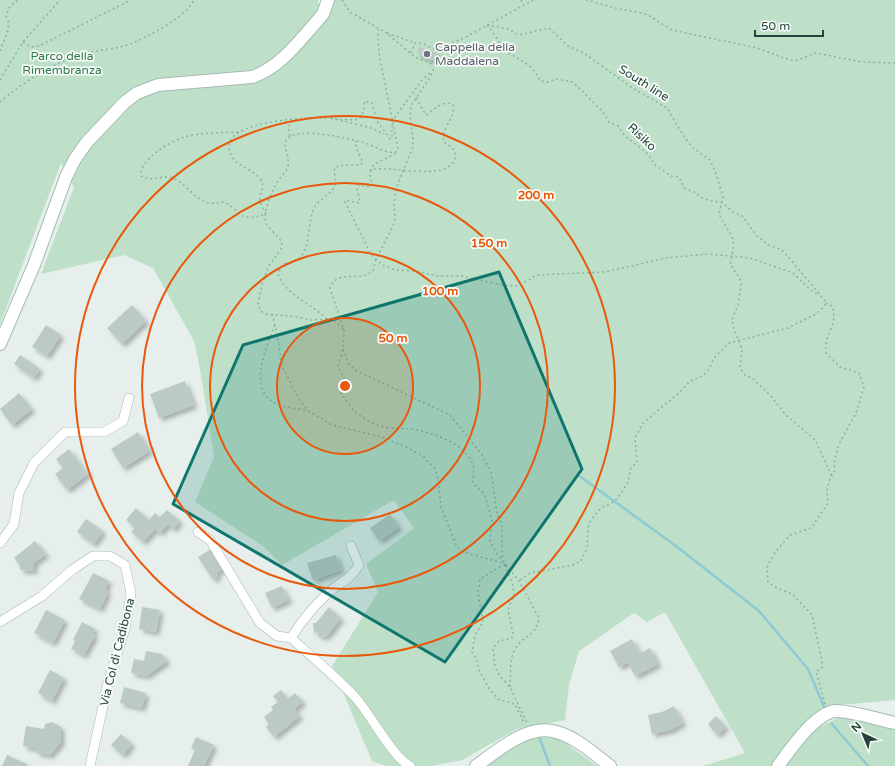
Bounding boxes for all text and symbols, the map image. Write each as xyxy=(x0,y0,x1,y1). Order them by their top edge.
scale bar xyxy=(755,12,823,38)
text: 50 m xyxy=(761,19,790,33)
place label: Cappella della Maddalena xyxy=(435,40,515,68)
park label: Parco della Rimembranza xyxy=(22,49,102,77)
marker: Cappella della Maddalena xyxy=(422,49,432,59)
street label: South line xyxy=(616,62,672,104)
street label: Risiko xyxy=(625,120,659,154)
text: 200 m xyxy=(518,188,554,202)
text: 150 m xyxy=(471,236,507,250)
text: 100 m xyxy=(422,284,458,298)
text: 50 m xyxy=(378,331,408,345)
centre of rings xyxy=(338,379,352,393)
street label: Via Col di Cadibona xyxy=(97,597,137,707)
north arrow xyxy=(843,714,883,754)
text: N xyxy=(849,719,864,735)

